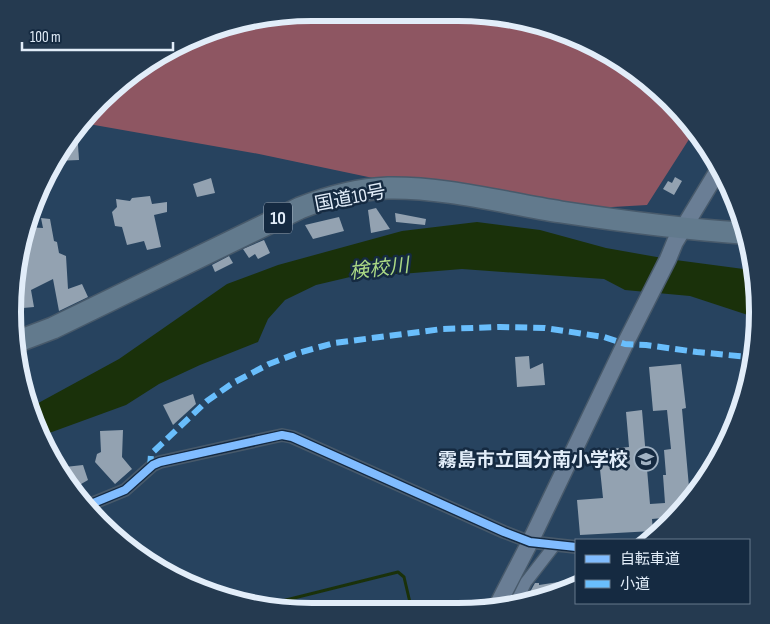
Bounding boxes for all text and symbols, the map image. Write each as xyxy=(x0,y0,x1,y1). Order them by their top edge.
scale bar xyxy=(22,20,174,52)
text: 100 m xyxy=(30,28,61,47)
street label: 国道10号 xyxy=(313,180,388,217)
road number: 10 xyxy=(264,202,292,234)
water label: 検校川 xyxy=(348,253,412,285)
school or university icon: 霧島市立国分南小学校 xyxy=(633,446,659,472)
place label: 霧島市立国分南小学校 xyxy=(438,449,628,472)
legend xyxy=(575,539,750,604)
text: 自転車道 xyxy=(620,550,680,569)
text: 小道 xyxy=(620,575,650,594)

